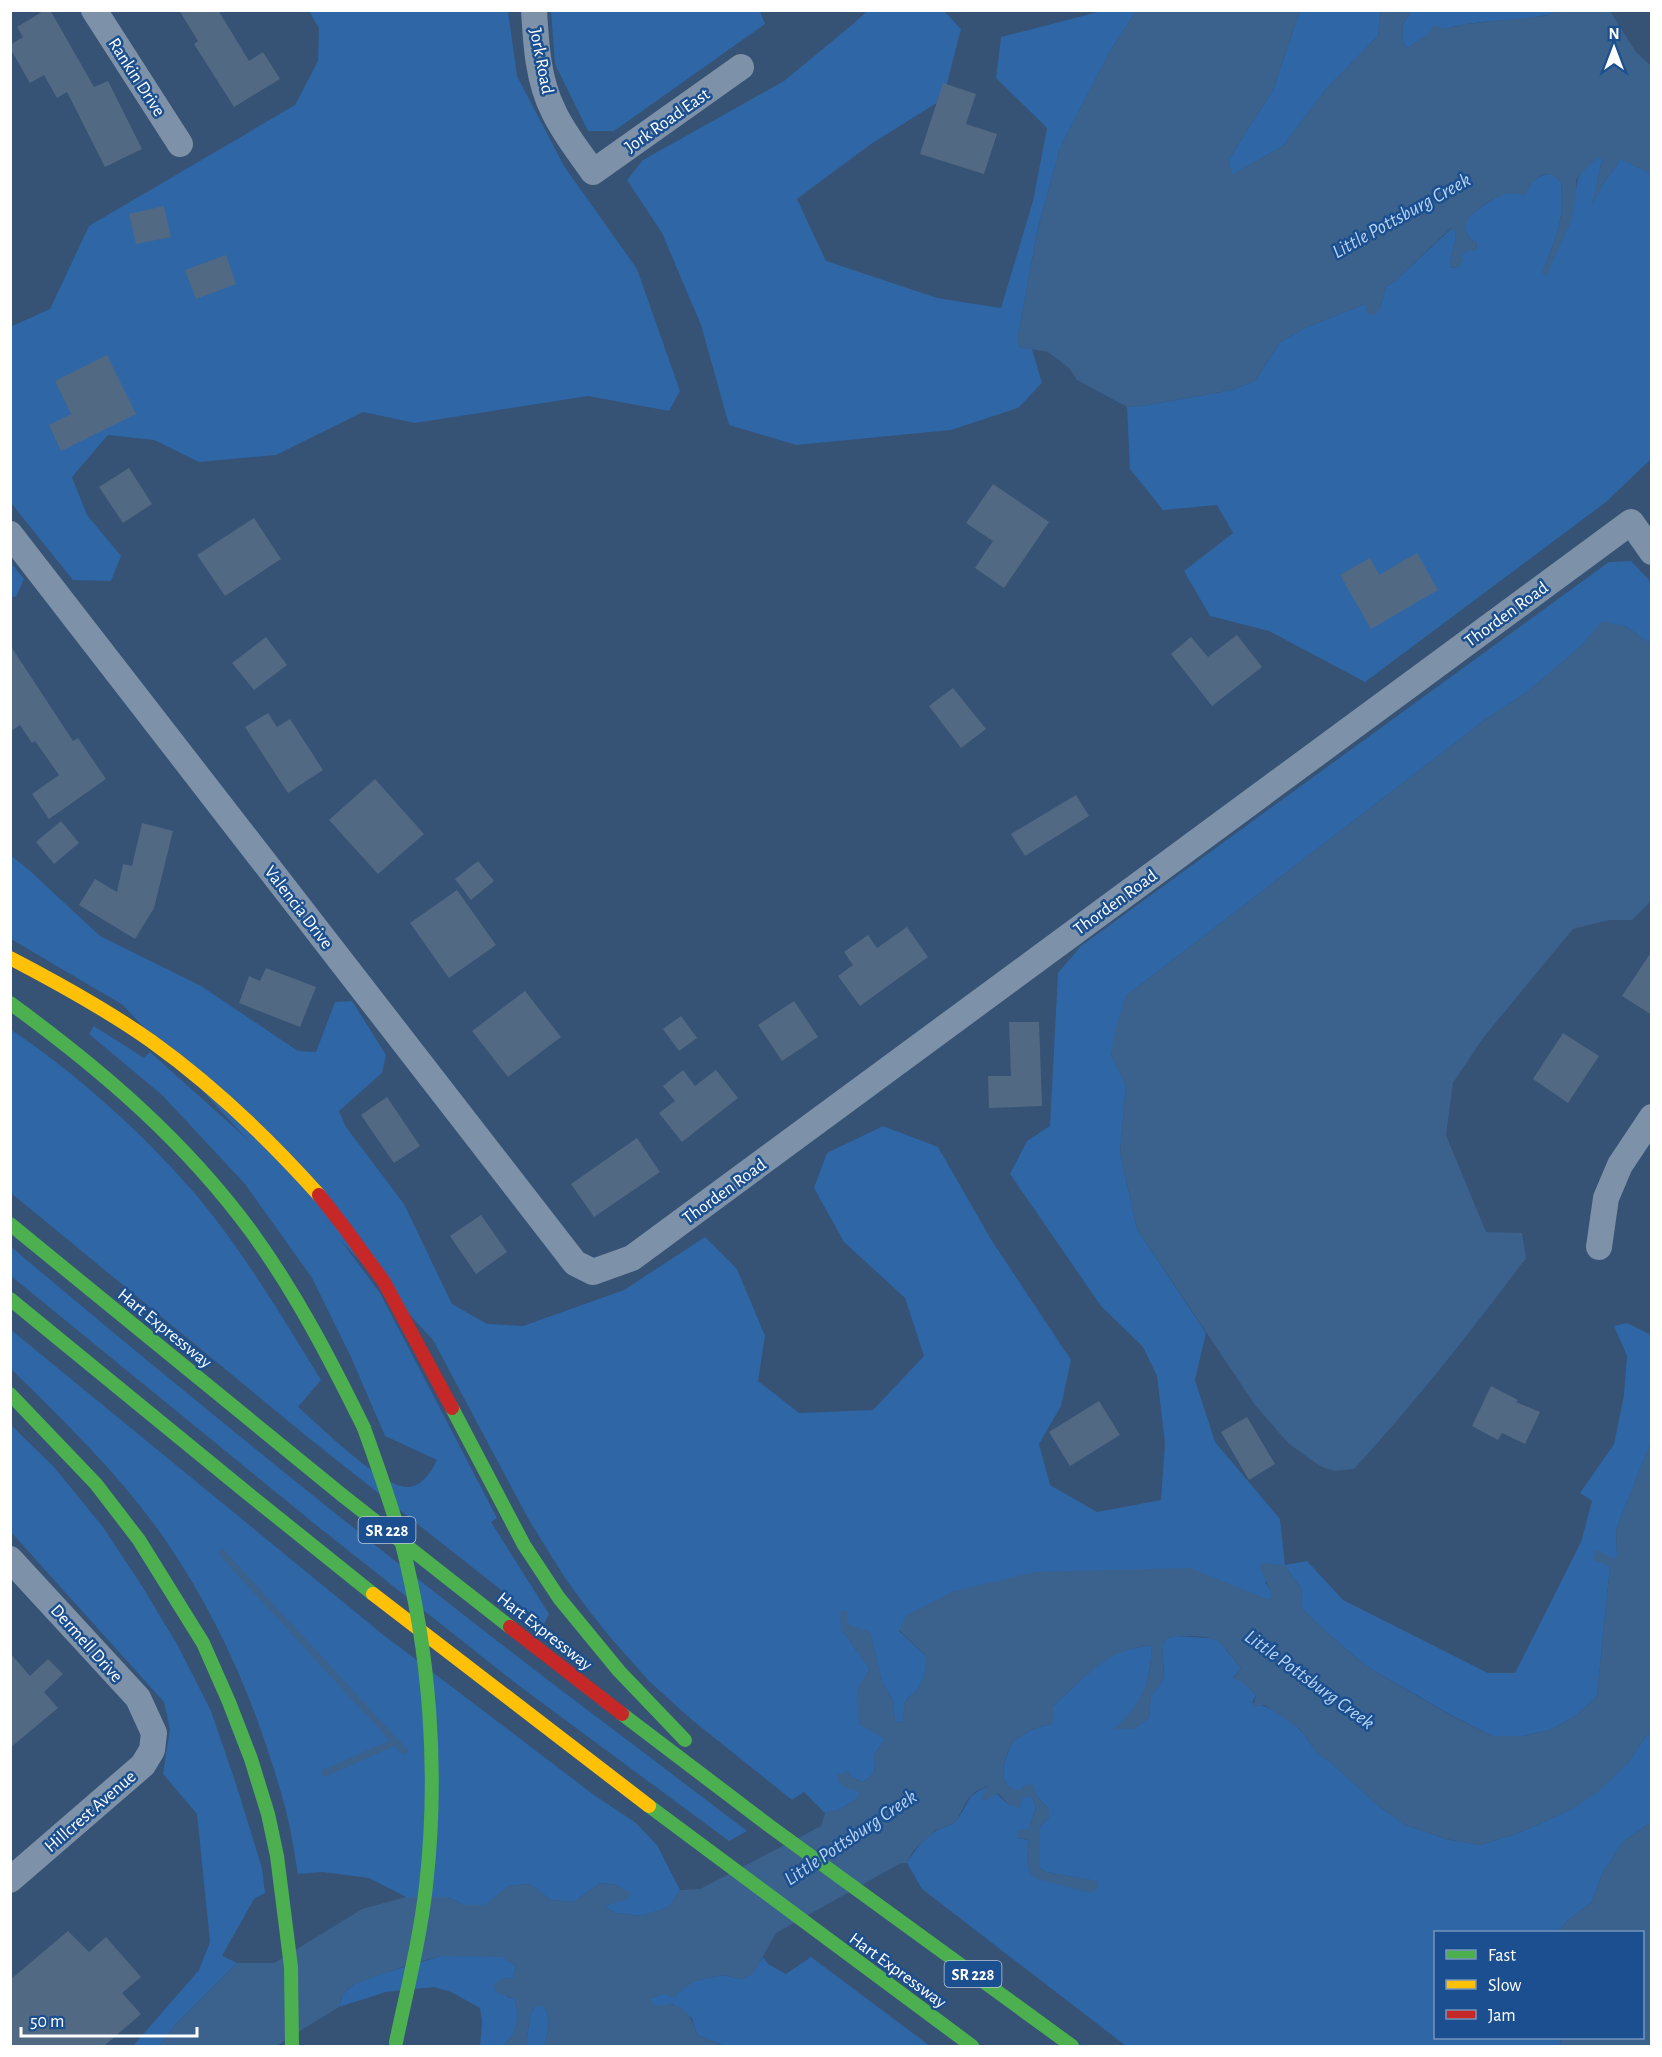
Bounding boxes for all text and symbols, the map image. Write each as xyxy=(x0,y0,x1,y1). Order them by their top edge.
north arrow xyxy=(1584,18,1644,78)
text: N xyxy=(1608,26,1620,42)
street label: Jork Road xyxy=(526,27,556,96)
street label: Rankin Drive xyxy=(104,35,168,120)
street label: Jork Road East xyxy=(622,85,713,156)
water label: Little Pottsburg Creek xyxy=(1329,170,1474,262)
street label: Thorden Road xyxy=(1462,579,1552,651)
street label: Valencia Drive xyxy=(260,863,336,952)
street label: Thorden Road xyxy=(1071,867,1161,939)
street label: Thorden Road xyxy=(680,1156,770,1228)
street label: Hart Expressway xyxy=(114,1286,215,1372)
road number: SR 228 xyxy=(358,1517,416,1543)
street label: Hart Expressway xyxy=(493,1589,596,1675)
street label: Dermell Drive xyxy=(47,1601,126,1686)
water label: Little Pottsburg Creek xyxy=(1241,1626,1378,1733)
street label: Hillcrest Avenue xyxy=(42,1767,140,1856)
water label: Little Pottsburg Creek xyxy=(781,1786,920,1889)
street label: Hart Expressway xyxy=(846,1930,950,2012)
legend xyxy=(1434,1931,1644,2039)
text: Fast xyxy=(1488,1947,1516,1965)
road number: SR 228 xyxy=(944,1961,1002,1987)
text: Slow xyxy=(1488,1977,1521,1995)
scale bar xyxy=(21,2000,196,2038)
text: Jam xyxy=(1488,2007,1516,2025)
text: 50 m xyxy=(30,2013,64,2031)

